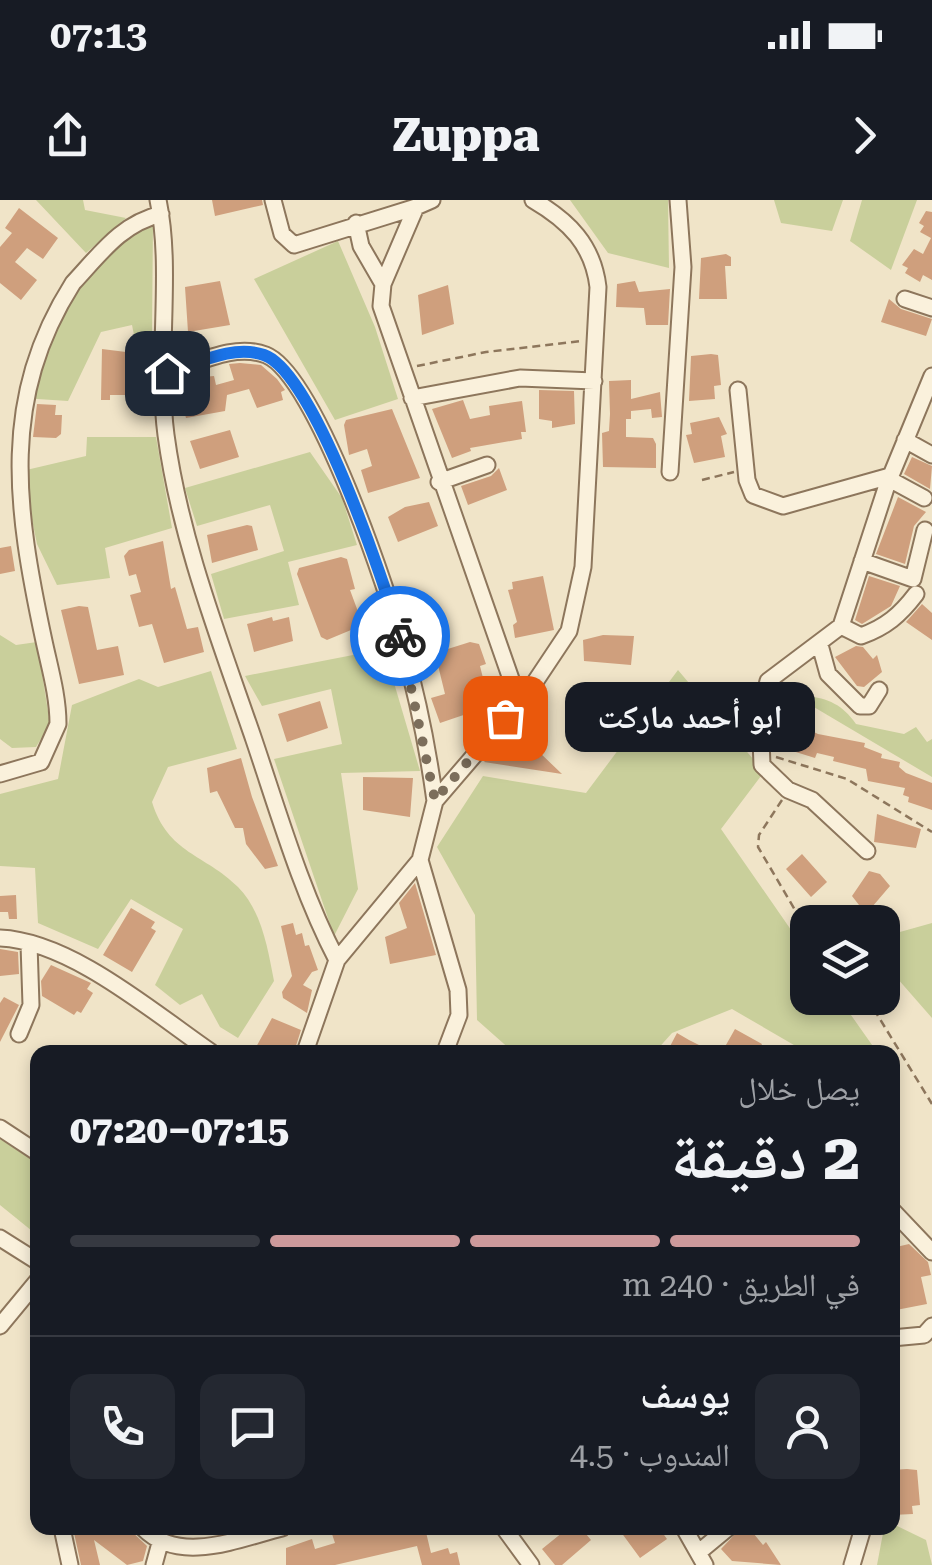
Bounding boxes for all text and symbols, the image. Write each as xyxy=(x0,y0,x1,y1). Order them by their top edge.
text: 07:13 xyxy=(50,13,147,57)
icon: share xyxy=(40,108,95,163)
icon: forward xyxy=(837,108,892,163)
text: Zuppa xyxy=(393,109,540,162)
pin xyxy=(125,331,210,416)
icon: home xyxy=(140,346,195,401)
courier xyxy=(350,586,450,686)
icon: bike xyxy=(373,609,428,664)
pin xyxy=(463,676,548,761)
callout: ابو أحمد ماركت xyxy=(565,683,815,753)
icon: bag xyxy=(478,691,533,746)
text: ابو أحمد ماركت xyxy=(597,698,783,736)
map controls xyxy=(790,905,900,1015)
button: layers xyxy=(790,905,900,1015)
text: يصل خلال xyxy=(738,1070,860,1108)
text: 07:15–07:20 xyxy=(70,1108,289,1152)
text: 2 دقيقة xyxy=(671,1119,860,1195)
text: في الطريق · 240 m xyxy=(622,1266,860,1304)
text: يوسف xyxy=(640,1373,730,1417)
button: phone xyxy=(70,1374,175,1479)
button: chat xyxy=(200,1374,305,1479)
button: person xyxy=(755,1374,860,1479)
text: المندوب · 4.5 xyxy=(570,1436,730,1474)

